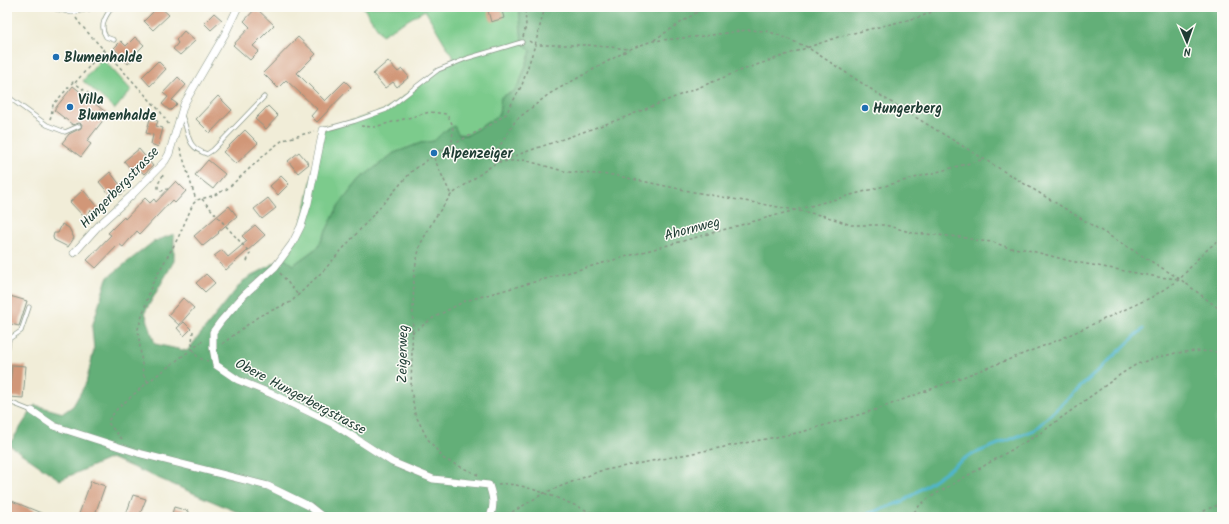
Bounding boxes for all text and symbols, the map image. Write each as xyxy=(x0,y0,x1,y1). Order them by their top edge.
north arrow xyxy=(1167,22,1207,62)
text: N xyxy=(1183,42,1191,60)
place label: Blumenhalde xyxy=(64,47,143,69)
marker: Blumenhalde xyxy=(51,52,61,62)
place label: Villa Blumenhalde xyxy=(78,89,157,127)
place label: Hungerberg xyxy=(873,98,942,120)
marker: Villa Blumenhalde xyxy=(65,102,75,112)
marker: Hungerberg xyxy=(860,103,870,113)
street label: Hungerbergstrasse xyxy=(75,141,165,234)
place label: Alpenzeiger xyxy=(442,143,513,165)
marker: Alpenzeiger xyxy=(429,148,439,158)
street label: Ahornweg xyxy=(662,211,723,247)
street label: Zeigerweg xyxy=(391,325,415,383)
street label: Obere Hungerbergstrasse xyxy=(231,353,371,441)

